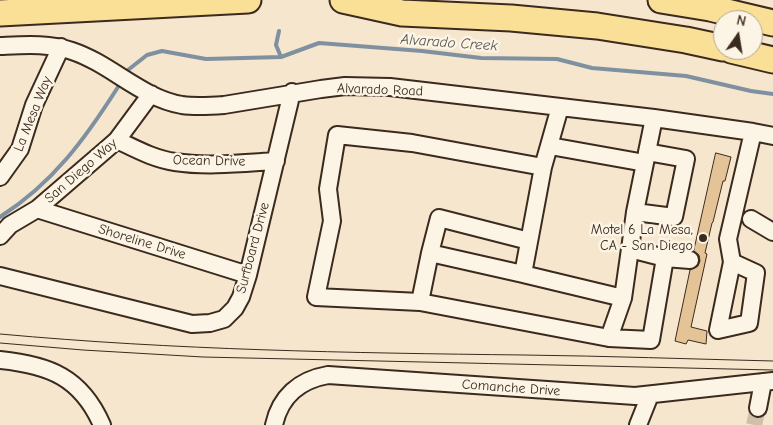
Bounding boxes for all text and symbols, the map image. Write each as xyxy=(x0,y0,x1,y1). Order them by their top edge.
north arrow xyxy=(713,10,763,60)
text: N xyxy=(735,12,748,30)
water label: Alvarado Creek xyxy=(400,31,498,55)
street label: La Mesa Way xyxy=(10,74,56,154)
street label: Alvarado Road xyxy=(337,80,423,100)
street label: San Diego Way xyxy=(41,135,121,207)
street label: Ocean Drive xyxy=(173,152,245,170)
street label: Surfboard Drive xyxy=(233,201,273,295)
street label: Shoreline Drive xyxy=(96,221,188,263)
place label: Motel 6 La Mesa, CA - San Diego xyxy=(591,222,693,254)
marker: Motel 6 La Mesa, CA - San Diego xyxy=(697,232,709,244)
street label: Comanche Drive xyxy=(461,376,561,400)

